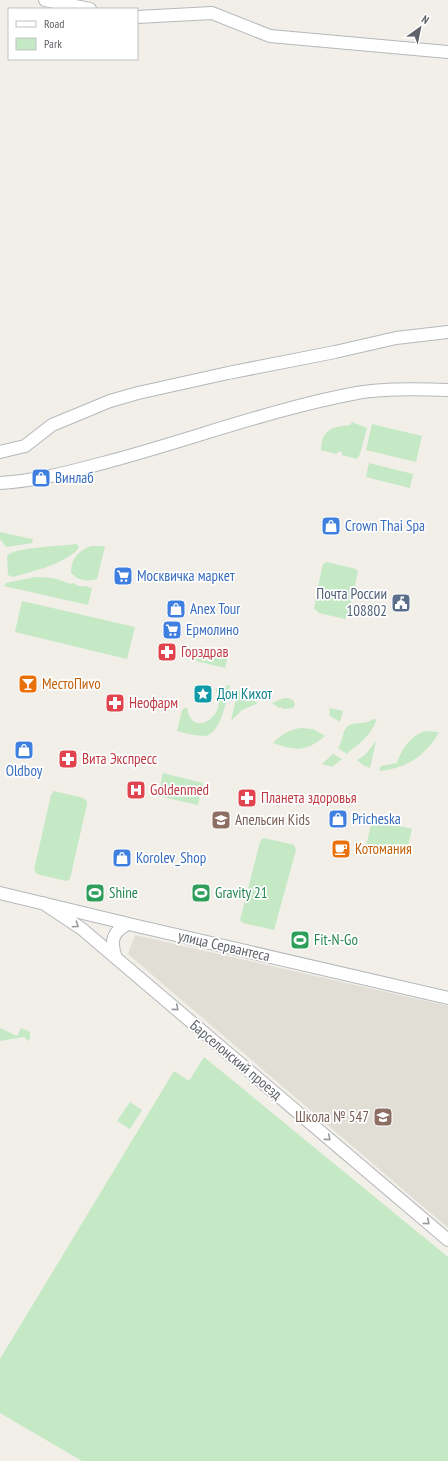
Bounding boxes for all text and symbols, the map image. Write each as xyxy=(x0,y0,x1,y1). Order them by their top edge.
legend xyxy=(8,8,138,60)
north arrow xyxy=(400,8,440,48)
text: N xyxy=(419,12,432,27)
text: Road xyxy=(44,16,64,31)
text: Park xyxy=(44,36,62,51)
shop icon: Винлаб xyxy=(30,467,52,489)
place label: Винлаб xyxy=(55,468,94,487)
shop icon: Crown Thai Spa xyxy=(320,515,342,537)
place label: Crown Thai Spa xyxy=(345,516,425,535)
supermarket icon: Москвичка маркет xyxy=(112,565,134,587)
place label: Москвичка маркет xyxy=(137,566,235,585)
place label: Почта России 108802 xyxy=(316,584,387,620)
public building icon: Почта России 108802 xyxy=(390,592,412,614)
shop icon: Anex Tour xyxy=(165,598,187,620)
place label: Anex Tour xyxy=(190,599,241,618)
supermarket icon: Ермолино xyxy=(161,619,183,641)
place label: Ермолино xyxy=(186,620,239,639)
pharmacy icon: Горздрав xyxy=(156,641,178,663)
place label: Горздрав xyxy=(181,642,228,661)
bar icon: МестоПиvо xyxy=(17,673,39,695)
place label: МестоПиvо xyxy=(42,674,101,693)
place icon: Дон Кихот xyxy=(192,683,214,705)
place label: Дон Кихот xyxy=(217,684,272,703)
pharmacy icon: Неофарм xyxy=(104,692,126,714)
place label: Неофарм xyxy=(129,693,178,712)
shop icon: Oldboy xyxy=(13,739,35,761)
pharmacy icon: Вита Экспресс xyxy=(57,748,79,770)
place label: Вита Экспресс xyxy=(82,749,158,768)
place label: Oldboy xyxy=(6,761,43,780)
hospital icon: Goldenmed xyxy=(125,779,147,801)
place label: Goldenmed xyxy=(150,780,209,799)
pharmacy icon: Планета здоровья xyxy=(236,787,258,809)
place label: Планета здоровья xyxy=(261,788,357,807)
shop icon: Pricheska xyxy=(327,808,349,830)
school or university icon: Апельсин Kids xyxy=(210,809,232,831)
place label: Pricheska xyxy=(352,809,401,828)
place label: Апельсин Kids xyxy=(235,810,310,829)
cafe icon: Котомания xyxy=(330,838,352,860)
place label: Котомания xyxy=(355,839,412,858)
shop icon: Korolev_Shop xyxy=(111,847,133,869)
place label: Korolev_Shop xyxy=(136,848,206,867)
sports icon: Shine xyxy=(84,882,106,904)
sports icon: Gravity 21 xyxy=(190,882,212,904)
place label: Shine xyxy=(109,883,138,902)
place label: Gravity 21 xyxy=(215,883,268,902)
one-way arrow xyxy=(72,920,79,928)
street label: улица Сервантеса xyxy=(176,926,272,965)
sports icon: Fit-N-Go xyxy=(289,929,311,951)
place label: Fit-N-Go xyxy=(314,930,358,949)
one-way arrow xyxy=(171,1004,178,1011)
street label: Барселонский проезд xyxy=(186,1016,287,1104)
school or university icon: Школа № 547 xyxy=(372,1106,394,1128)
place label: Школа № 547 xyxy=(295,1107,369,1126)
one-way arrow xyxy=(324,1133,331,1140)
one-way arrow xyxy=(423,1217,430,1224)

